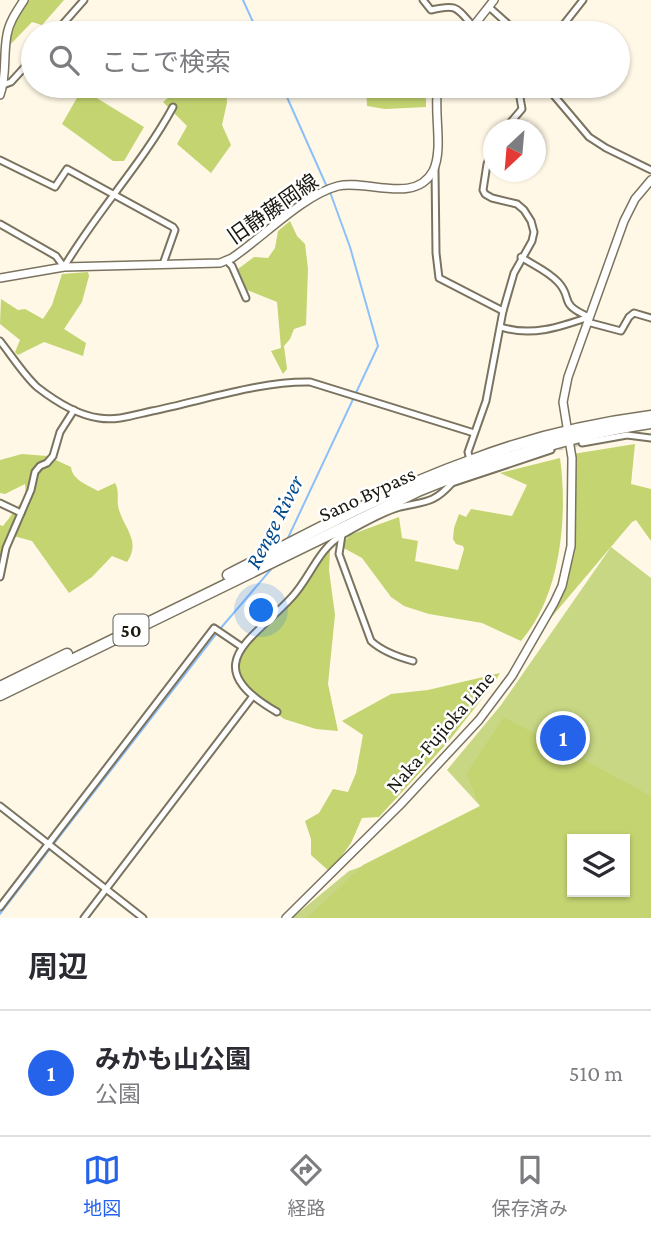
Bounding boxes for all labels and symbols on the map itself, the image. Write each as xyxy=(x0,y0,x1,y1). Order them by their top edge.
north arrow xyxy=(483,119,546,182)
street label: 旧静藤岡線 xyxy=(223,169,323,249)
street label: Sano Bypass xyxy=(315,461,419,527)
water label: Renge River xyxy=(239,470,309,573)
your location xyxy=(244,593,278,627)
road number: 50 xyxy=(114,614,148,646)
street label: Naka-Fujioka Line xyxy=(381,666,499,798)
pin: 1 xyxy=(540,712,586,764)

